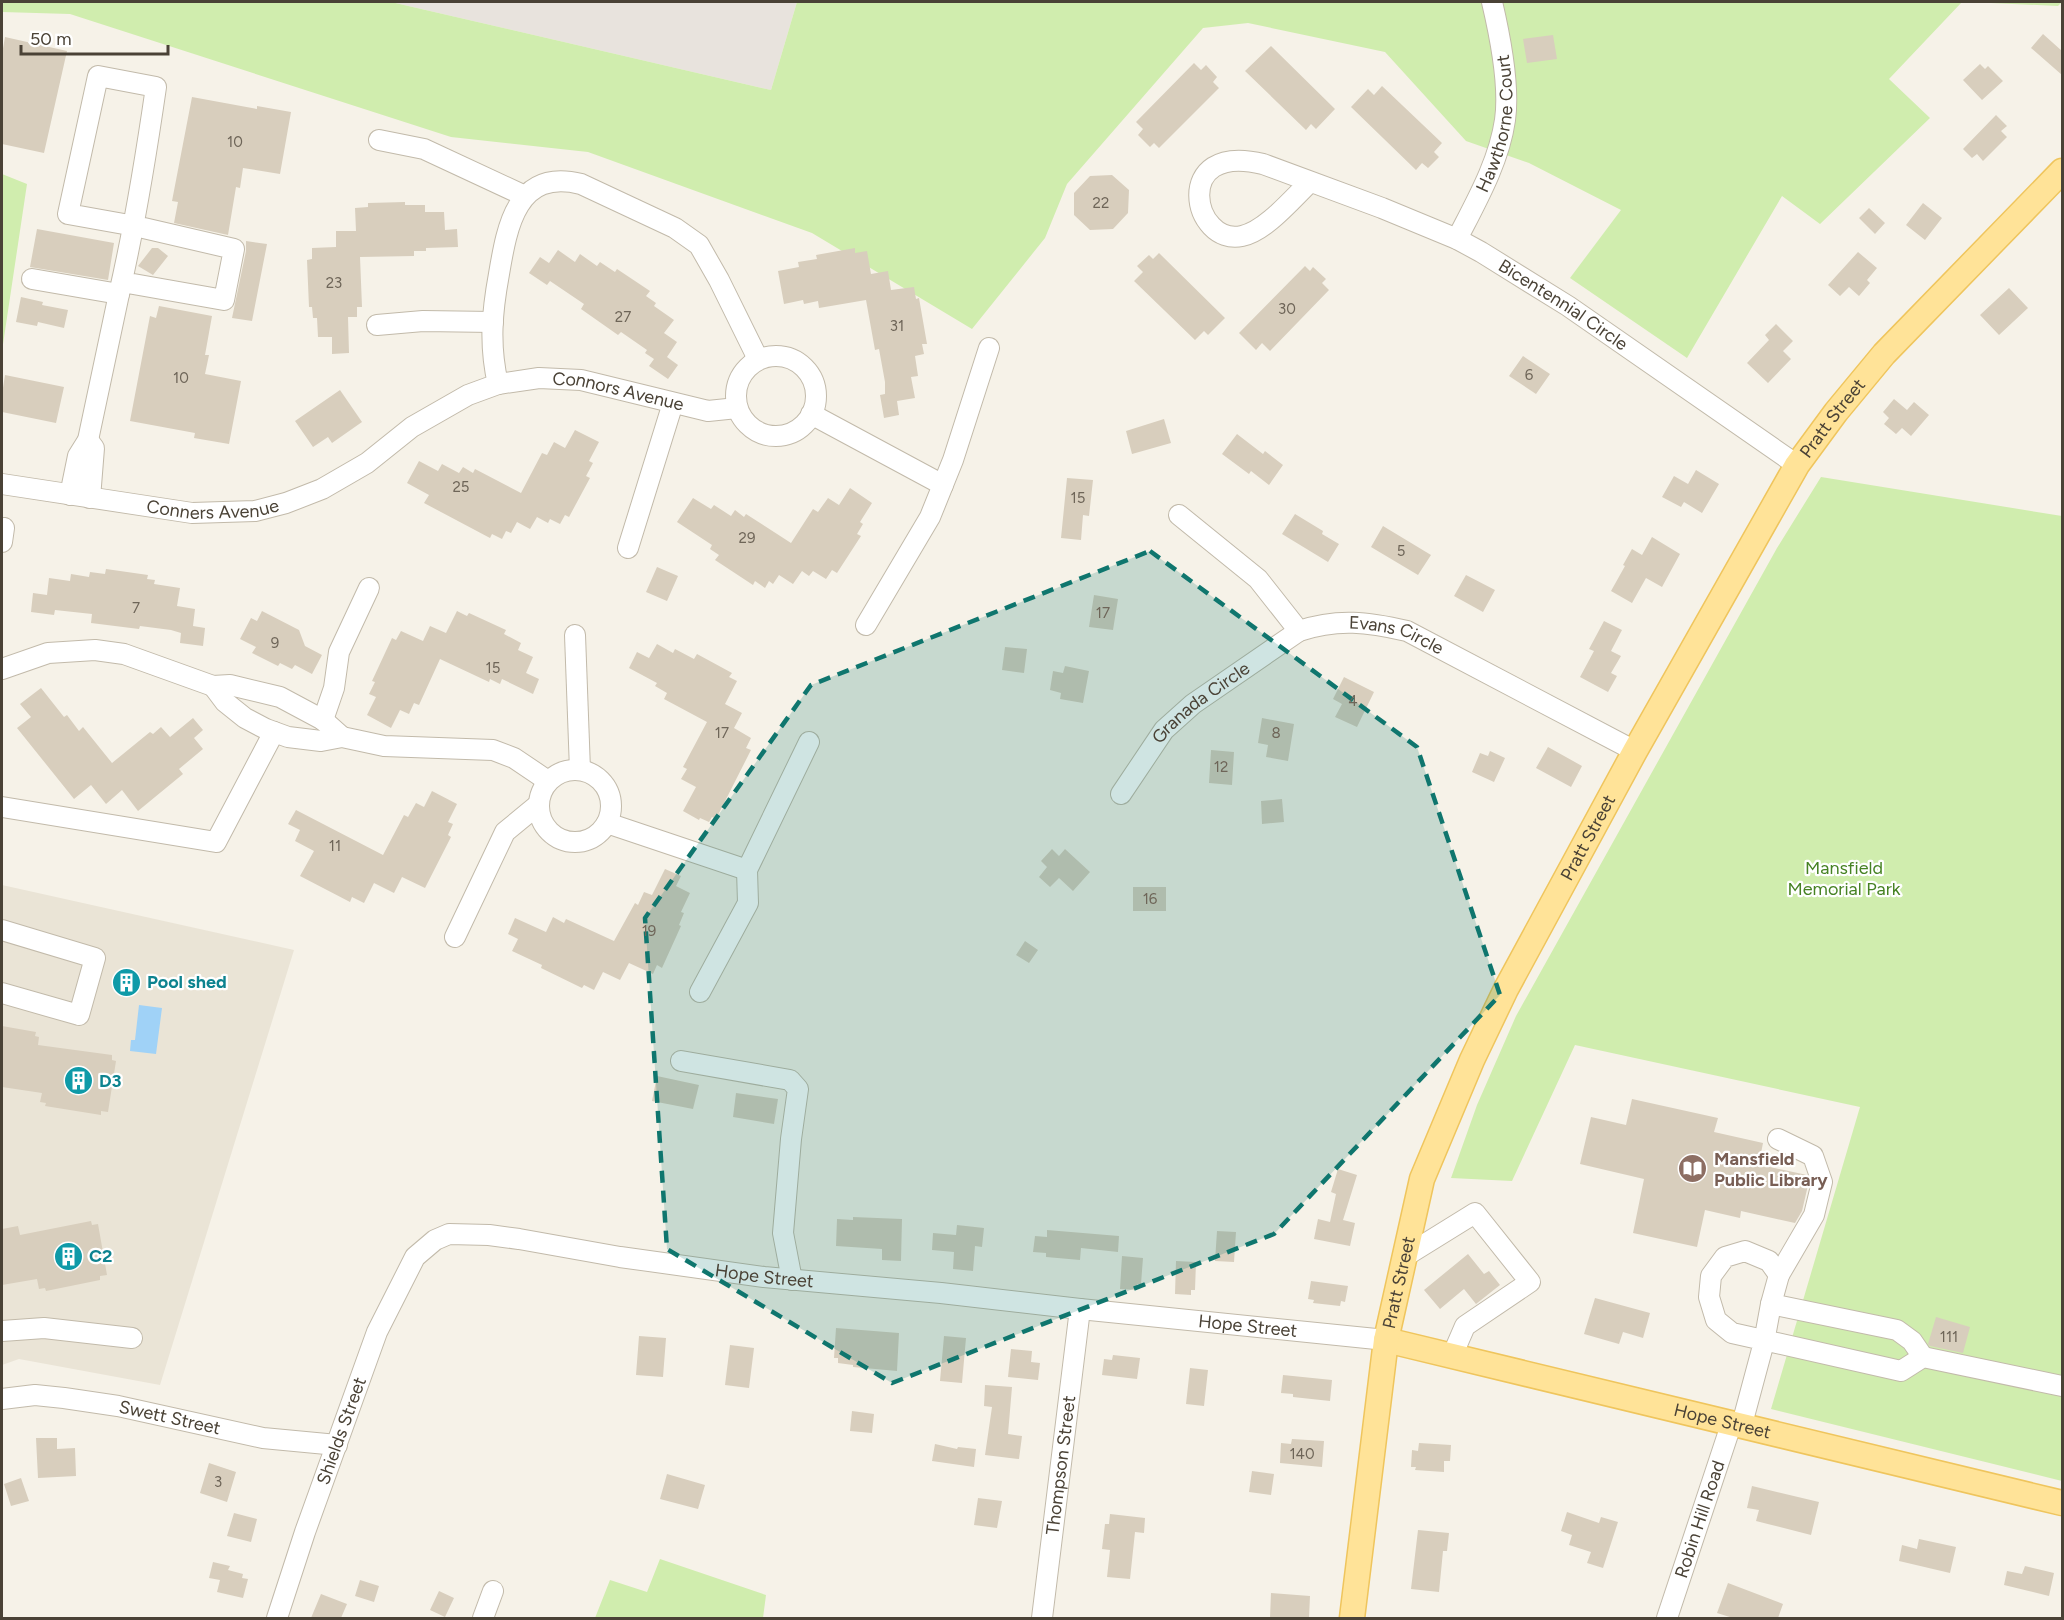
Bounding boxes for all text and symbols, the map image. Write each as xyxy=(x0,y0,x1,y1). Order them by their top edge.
scale bar xyxy=(21,18,168,56)
text: 50 m xyxy=(30,28,72,50)
street label: Hawthorne Court xyxy=(1471,53,1517,196)
house number: 10 xyxy=(227,133,243,151)
house number: 22 xyxy=(1093,194,1109,212)
street label: Bicentennial Circle xyxy=(1494,255,1632,355)
house number: 23 xyxy=(326,274,342,292)
house number: 30 xyxy=(1278,300,1296,318)
house number: 27 xyxy=(615,308,631,326)
house number: 31 xyxy=(890,317,904,335)
house number: 6 xyxy=(1525,366,1534,384)
street label: Connors Avenue xyxy=(552,368,686,416)
house number: 10 xyxy=(173,369,189,387)
street label: Pratt Street xyxy=(1795,374,1870,462)
house number: 25 xyxy=(452,478,470,496)
house number: 15 xyxy=(1071,489,1085,507)
street label: Conners Avenue xyxy=(145,494,282,524)
house number: 29 xyxy=(739,529,755,547)
house number: 5 xyxy=(1397,542,1405,560)
house number: 7 xyxy=(132,599,140,617)
house number: 17 xyxy=(1096,604,1110,622)
street label: Evans Circle xyxy=(1348,612,1448,659)
house number: 9 xyxy=(271,634,279,652)
street label: Granada Circle xyxy=(1147,657,1254,748)
house number: 15 xyxy=(486,659,500,677)
house number: 4 xyxy=(1348,692,1358,710)
house number: 17 xyxy=(715,724,729,742)
house number: 8 xyxy=(1271,724,1281,742)
house number: 12 xyxy=(1214,758,1228,776)
street label: Pratt Street xyxy=(1556,791,1620,884)
house number: 11 xyxy=(329,837,341,855)
park label: Mansfield Memorial Park xyxy=(1788,857,1901,900)
house number: 16 xyxy=(1143,890,1158,908)
house number: 19 xyxy=(642,922,656,940)
building icon: Pool shed xyxy=(110,966,142,998)
place label: Pool shed xyxy=(147,971,227,993)
building icon: D3 xyxy=(62,1065,94,1097)
place label: D3 xyxy=(99,1070,122,1092)
place label: Mansfield Public Library xyxy=(1714,1148,1828,1191)
library icon: Mansfield Public Library xyxy=(1677,1153,1709,1185)
street label: Pratt Street xyxy=(1378,1234,1420,1331)
building icon: C2 xyxy=(52,1240,84,1272)
place label: C2 xyxy=(89,1245,112,1267)
street label: Hope Street xyxy=(713,1259,815,1292)
street label: Hope Street xyxy=(1197,1310,1298,1342)
house number: 111 xyxy=(1940,1328,1958,1346)
street label: Shields Street xyxy=(312,1374,371,1488)
street label: Thompson Street xyxy=(1041,1394,1080,1536)
street label: Swett Street xyxy=(117,1396,223,1439)
street label: Hope Street xyxy=(1671,1399,1773,1443)
house number: 140 xyxy=(1289,1445,1315,1463)
street label: Robin Hill Road xyxy=(1670,1458,1729,1581)
house number: 3 xyxy=(214,1473,222,1491)

